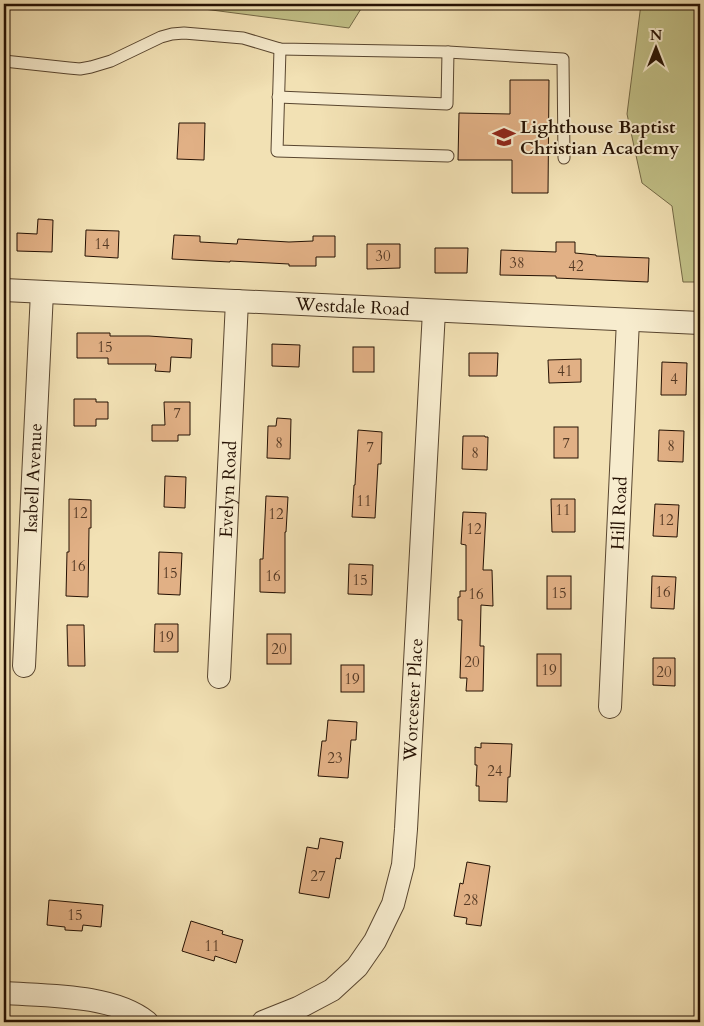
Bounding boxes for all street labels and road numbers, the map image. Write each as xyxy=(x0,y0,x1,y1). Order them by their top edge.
street label: Westdale Road xyxy=(294,292,411,322)
street label: Isabell Avenue xyxy=(18,423,49,534)
street label: Evelyn Road xyxy=(214,440,243,538)
street label: Hill Road xyxy=(605,475,634,551)
street label: Worcester Place xyxy=(398,637,429,763)

